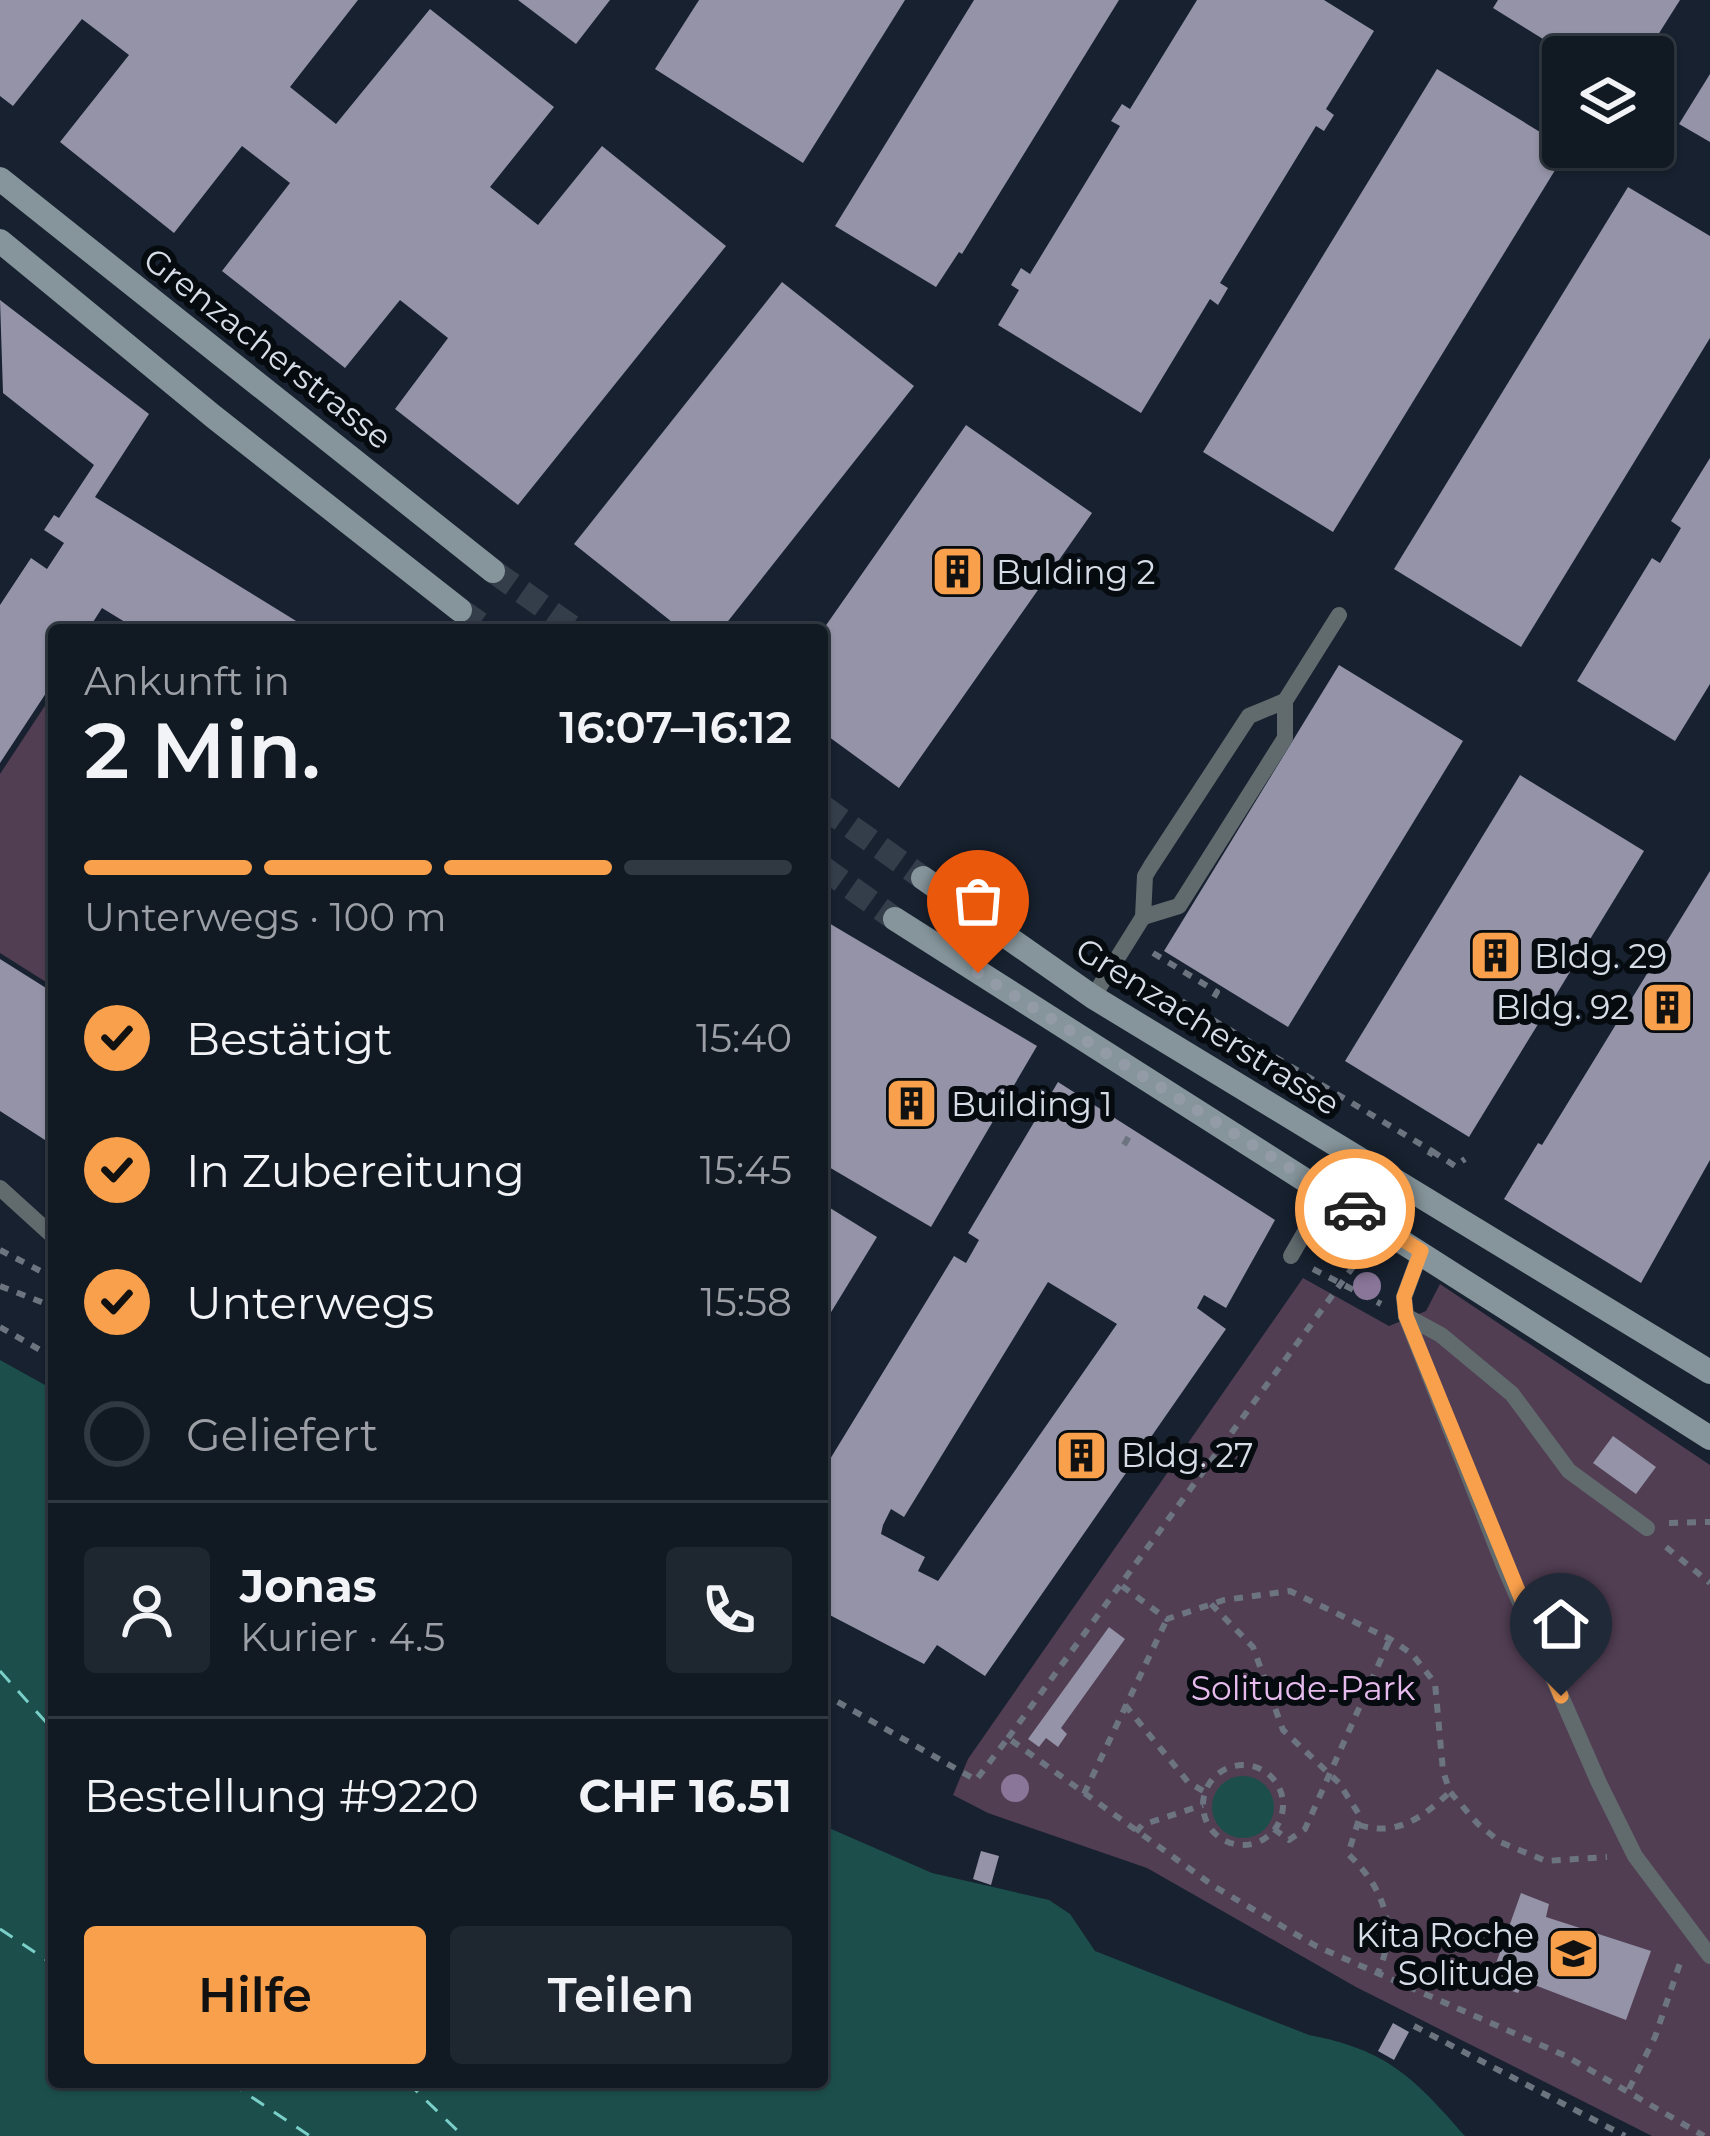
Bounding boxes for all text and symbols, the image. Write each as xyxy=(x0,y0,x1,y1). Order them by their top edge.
map controls xyxy=(1542,36,1674,168)
button: layers xyxy=(1542,36,1674,168)
street label: Grenzacherstrasse xyxy=(136,239,400,457)
building icon: Bulding 2 xyxy=(929,544,985,600)
place label: Bulding 2 xyxy=(996,552,1156,592)
text: Ankunft in xyxy=(84,657,290,705)
text: 16:07–16:12 xyxy=(559,699,792,754)
text: 2 Min. xyxy=(84,702,320,798)
pin xyxy=(927,850,1029,973)
icon: bag xyxy=(945,868,1011,934)
text: Unterwegs · 100 m xyxy=(84,893,447,941)
building icon: Bldg. 29 xyxy=(1467,928,1523,984)
street label: Grenzacherstrasse xyxy=(1069,929,1347,1123)
place label: Bldg. 29 xyxy=(1534,936,1667,976)
building icon: Bldg. 92 xyxy=(1640,979,1696,1035)
place label: Bldg. 92 xyxy=(1496,987,1629,1027)
icon: check xyxy=(84,1005,150,1071)
text: Bestätigt xyxy=(186,1011,392,1066)
text: 15:40 xyxy=(696,1014,792,1062)
building icon: Building 1 xyxy=(884,1076,940,1132)
place label: Building 1 xyxy=(951,1084,1113,1124)
icon: check xyxy=(84,1137,150,1203)
text: In Zubereitung xyxy=(186,1143,525,1198)
text: 15:45 xyxy=(700,1146,792,1194)
courier xyxy=(1295,1149,1415,1269)
icon: car xyxy=(1322,1176,1388,1242)
icon: check xyxy=(84,1269,150,1335)
text: Unterwegs xyxy=(186,1275,434,1330)
text: 15:58 xyxy=(701,1278,792,1326)
text: Geliefert xyxy=(186,1407,378,1462)
building icon: Bldg. 27 xyxy=(1054,1427,1110,1483)
place label: Bldg. 27 xyxy=(1121,1435,1254,1475)
button: person xyxy=(84,1547,210,1673)
button: phone xyxy=(666,1547,792,1673)
text: Jonas xyxy=(240,1558,377,1613)
pin xyxy=(1510,1573,1612,1696)
icon: home xyxy=(1528,1591,1594,1657)
text: Kurier · 4.5 xyxy=(240,1613,445,1661)
park label: Solitude-Park xyxy=(1191,1668,1416,1708)
text: Bestellung #9220 xyxy=(84,1768,479,1823)
text: CHF 16.51 xyxy=(579,1768,792,1823)
place label: Kita Roche Solitude xyxy=(1356,1915,1534,1993)
button: Hilfe xyxy=(84,1926,426,2064)
button: Teilen xyxy=(450,1926,792,2064)
school or university icon: Kita Roche Solitude xyxy=(1545,1926,1601,1982)

